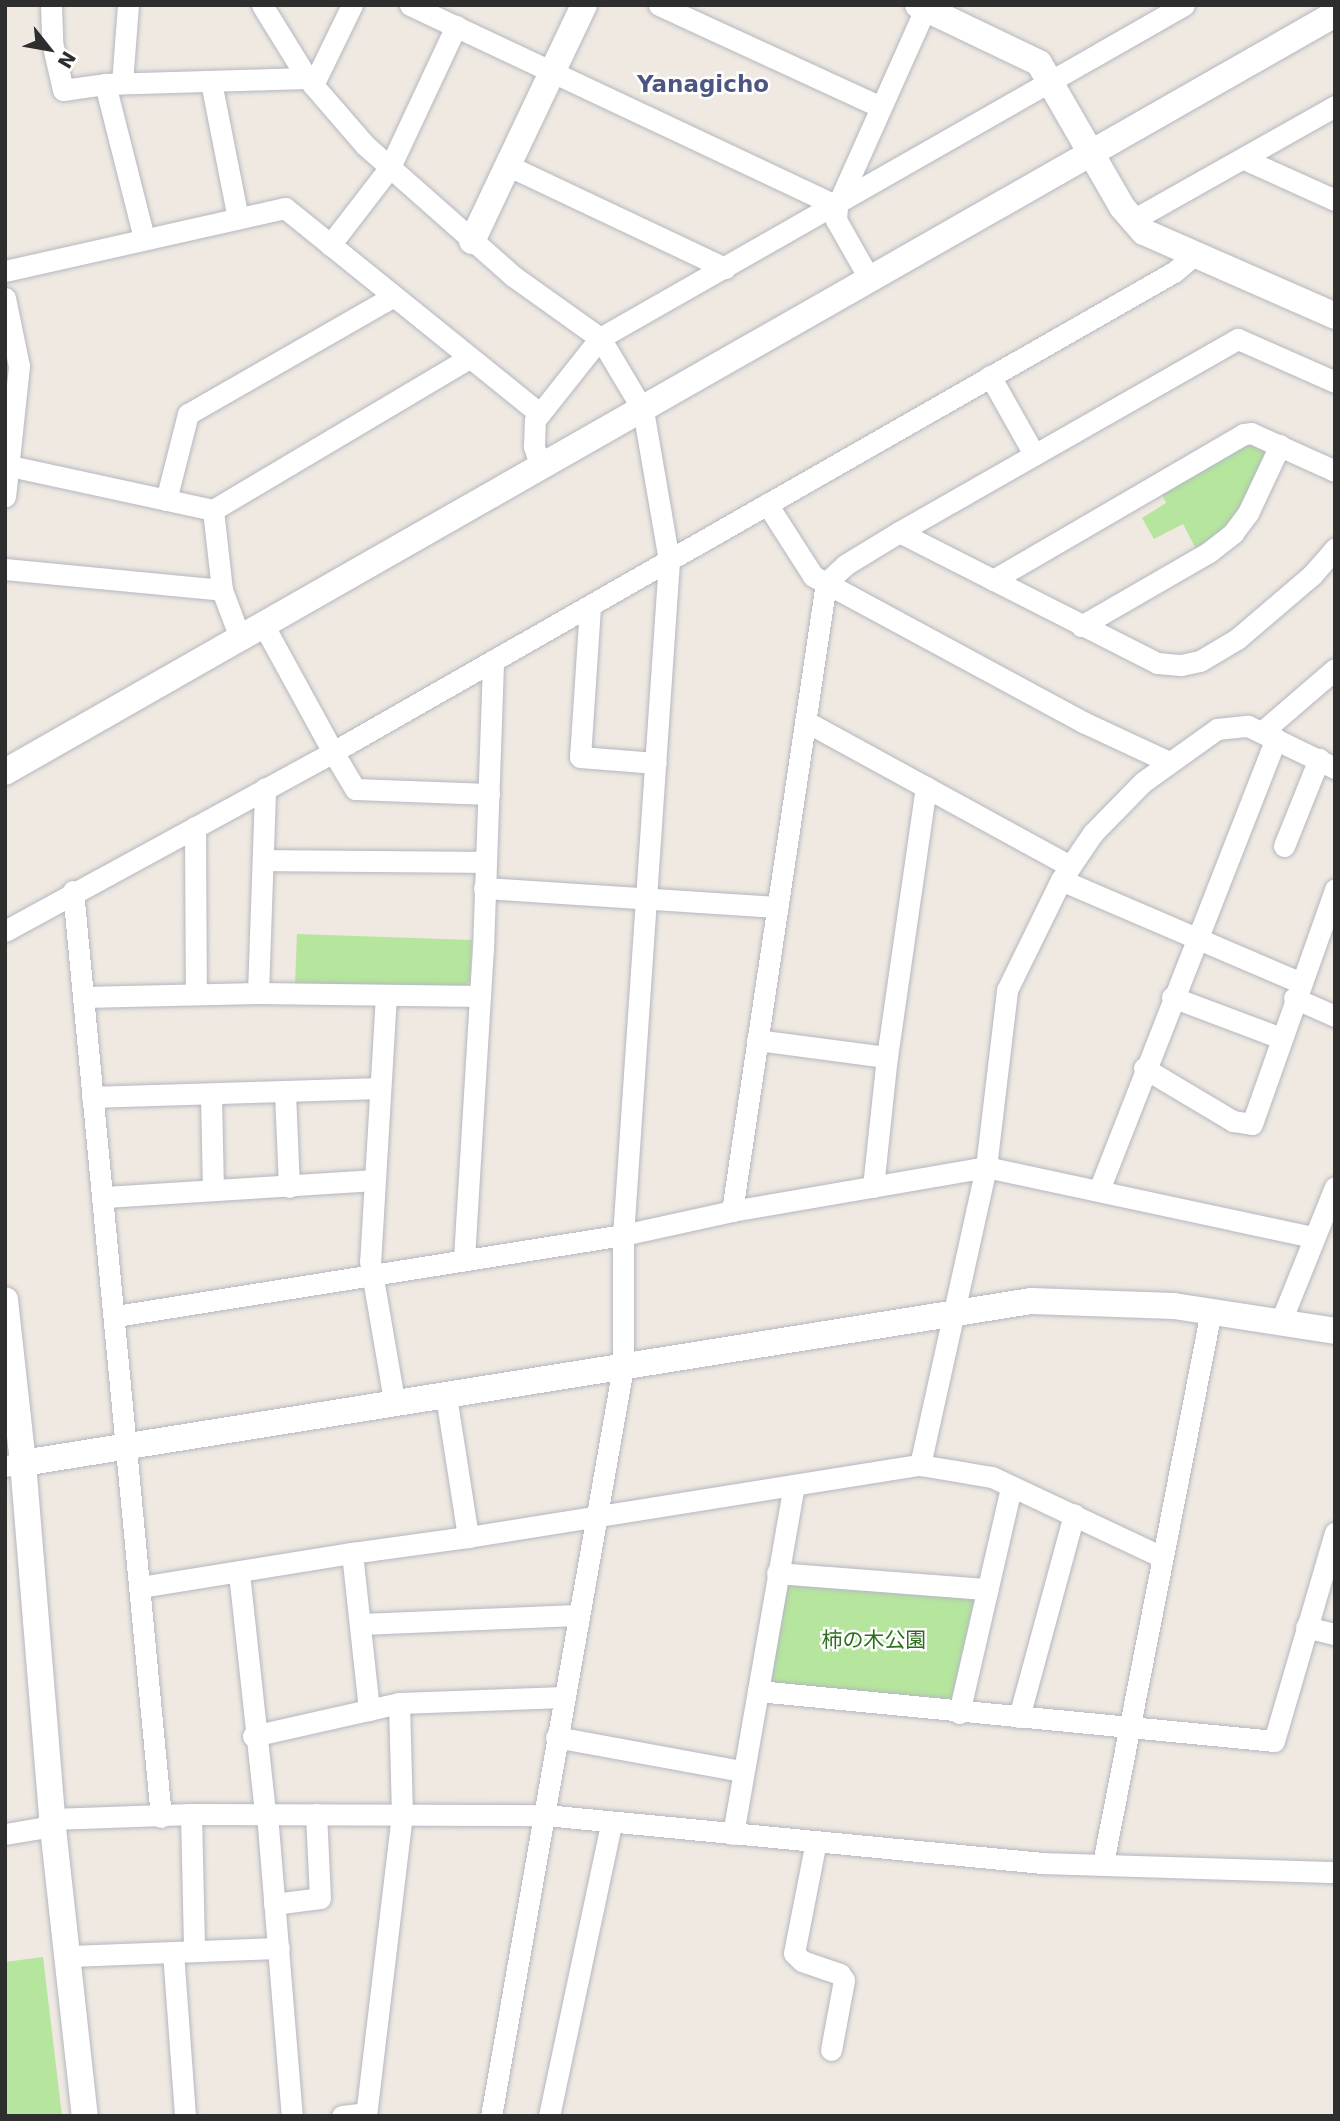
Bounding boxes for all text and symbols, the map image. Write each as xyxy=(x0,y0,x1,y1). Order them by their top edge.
north arrow xyxy=(14,14,84,84)
text: N xyxy=(53,47,81,72)
district label: Yanagicho xyxy=(637,70,769,98)
park label: 柿の木公園 xyxy=(822,1627,926,1653)

